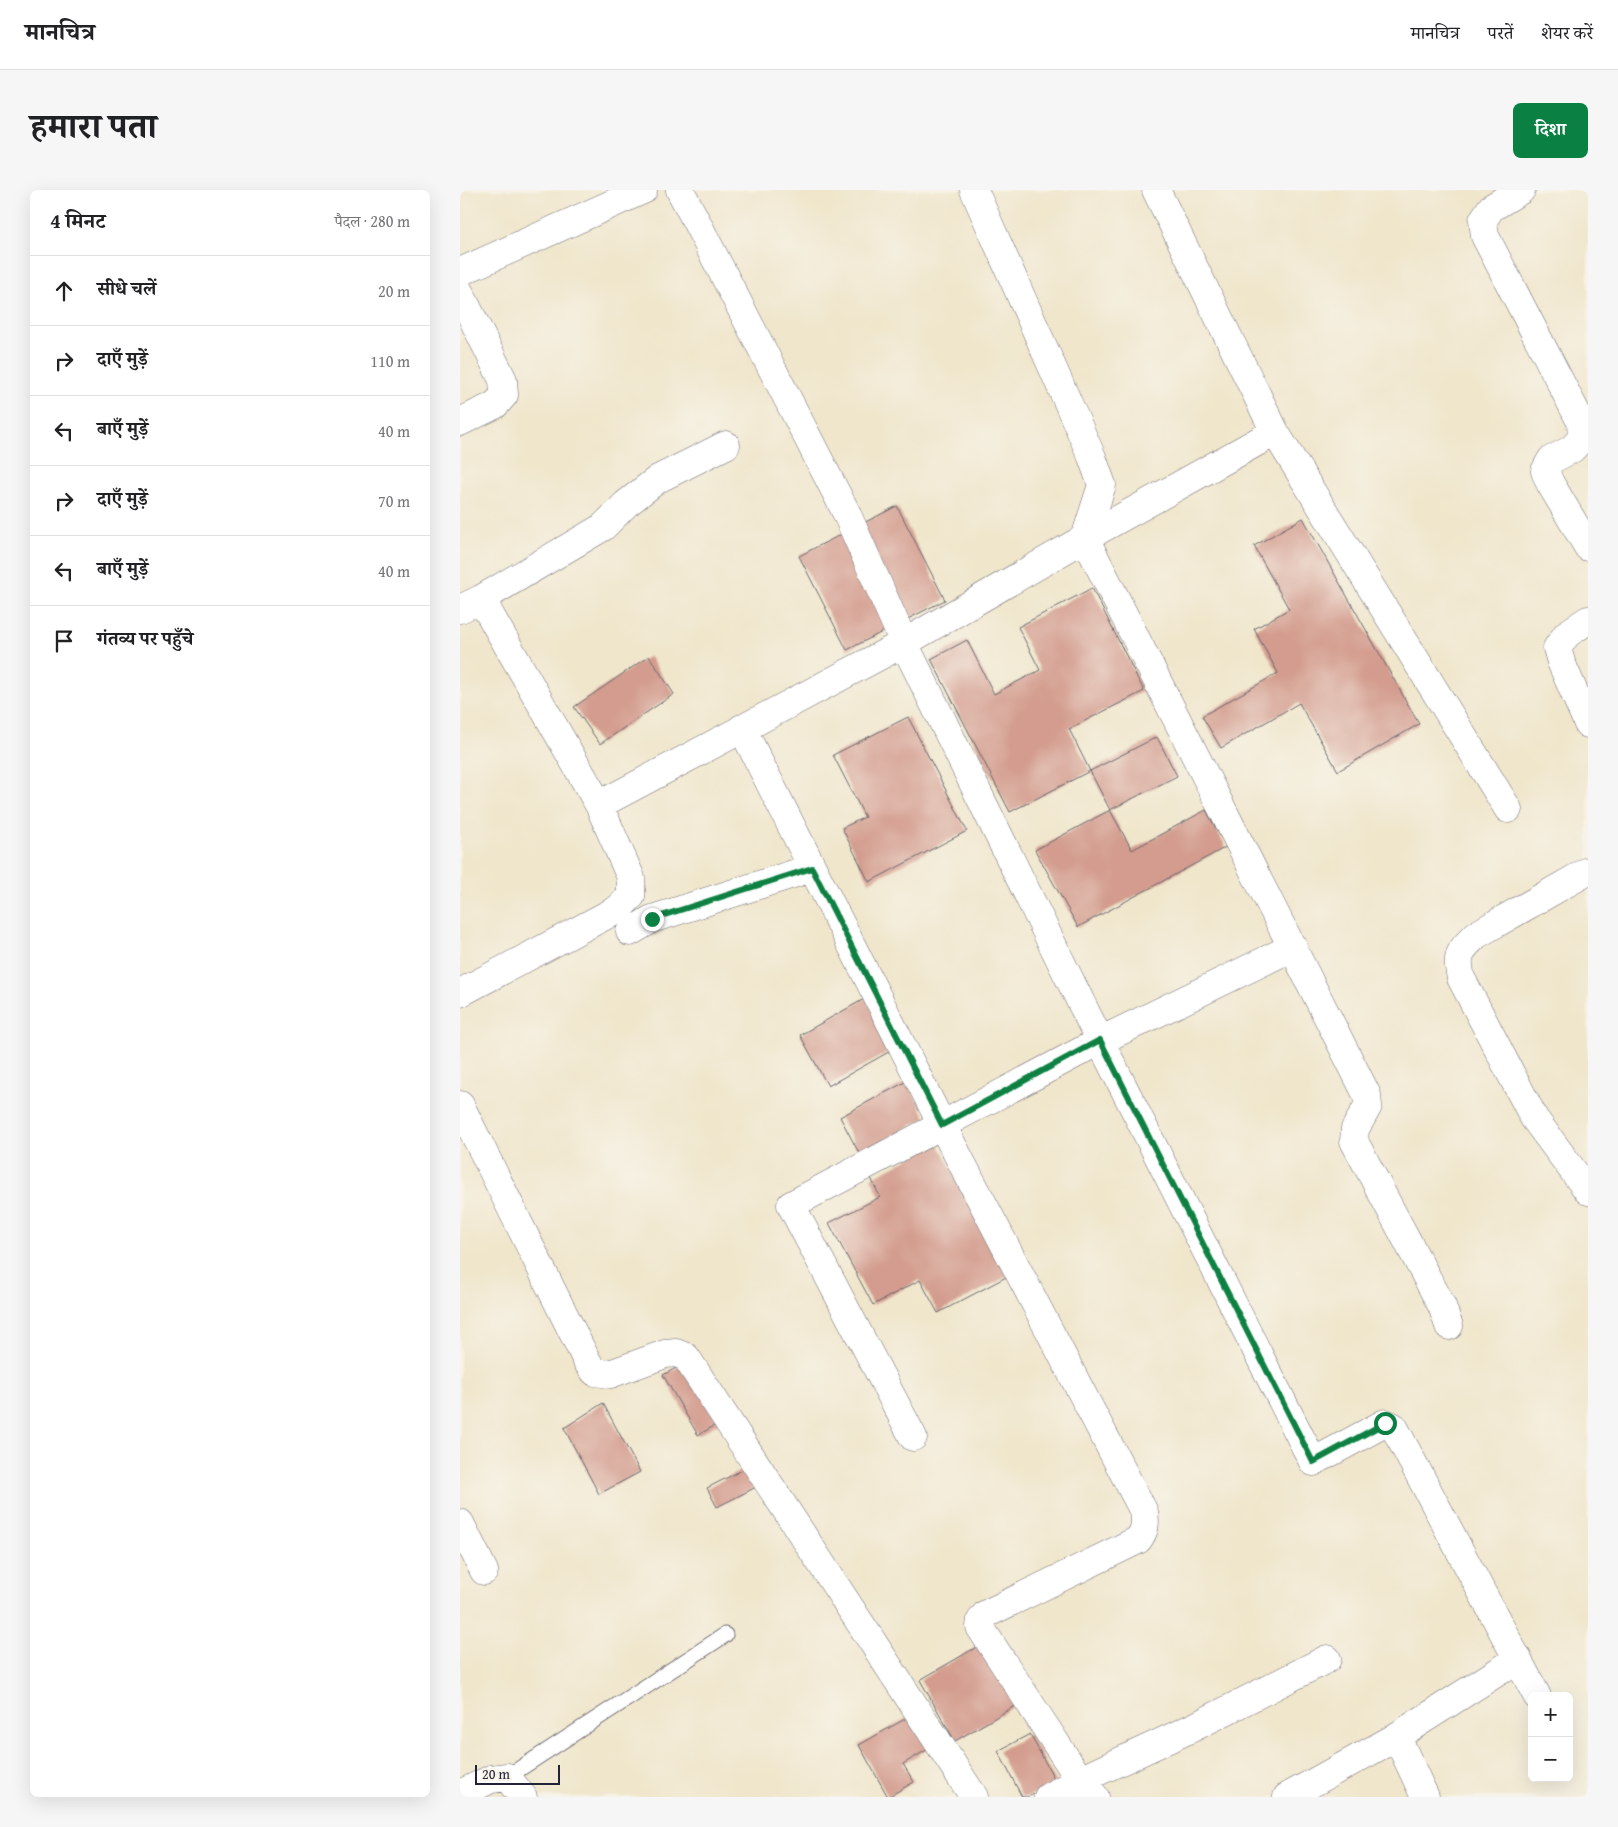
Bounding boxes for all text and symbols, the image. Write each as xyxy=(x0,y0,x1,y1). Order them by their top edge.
text: मानचित्र xyxy=(25,14,95,49)
text: मानचित्र xyxy=(1411,19,1460,46)
text: परतें xyxy=(1488,19,1513,46)
text: शेयर करें xyxy=(1541,19,1593,46)
text: हमारा पता xyxy=(30,100,157,151)
button: दिशा xyxy=(1513,103,1588,158)
text: 4 मिनट xyxy=(50,205,105,236)
text: पैदल · 280 m xyxy=(334,209,410,233)
text: सीधे चलें xyxy=(97,274,156,302)
icon: ahead xyxy=(50,277,78,305)
text: 20 m xyxy=(378,279,410,303)
text: दाएँ मुड़ें xyxy=(97,344,148,372)
icon: right xyxy=(50,347,78,375)
text: 110 m xyxy=(370,349,410,373)
text: बाएँ मुड़ें xyxy=(97,414,148,442)
icon: left xyxy=(50,417,78,445)
text: 40 m xyxy=(378,419,410,443)
text: दाएँ मुड़ें xyxy=(97,484,148,512)
icon: right xyxy=(50,487,78,515)
text: 70 m xyxy=(378,489,410,513)
text: बाएँ मुड़ें xyxy=(97,554,148,582)
icon: left xyxy=(50,557,78,585)
text: 40 m xyxy=(378,559,410,583)
text: गंतव्य पर पहुँचे xyxy=(97,624,193,652)
icon: arrive xyxy=(50,627,78,655)
route end xyxy=(641,908,664,931)
route start xyxy=(1374,1412,1397,1435)
map controls xyxy=(1528,1692,1573,1782)
button: + xyxy=(1528,1692,1573,1737)
button: − xyxy=(1528,1737,1573,1782)
scale bar xyxy=(475,1762,560,1785)
text: 20 m xyxy=(482,1764,510,1784)

